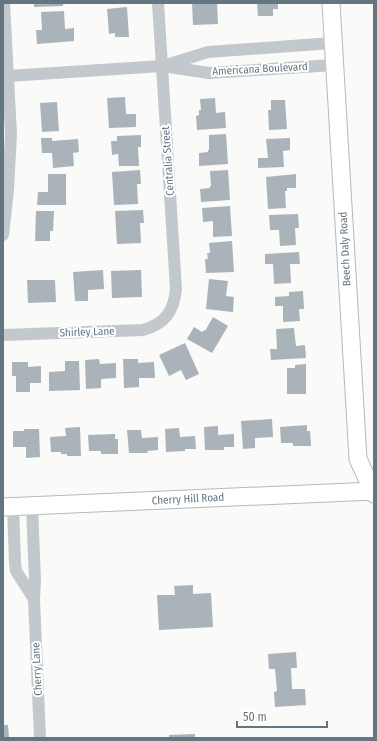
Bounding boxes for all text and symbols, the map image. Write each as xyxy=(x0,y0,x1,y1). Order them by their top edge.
street label: Americana Boulevard xyxy=(212,60,308,78)
street label: Centralia Street xyxy=(159,125,177,196)
street label: Beech Daly Road xyxy=(337,211,353,287)
street label: Shirley Lane xyxy=(59,325,115,339)
street label: Cherry Hill Road xyxy=(151,491,225,507)
street label: Cherry Lane xyxy=(29,642,45,696)
scale bar xyxy=(237,703,327,729)
text: 50 m xyxy=(243,710,267,724)

